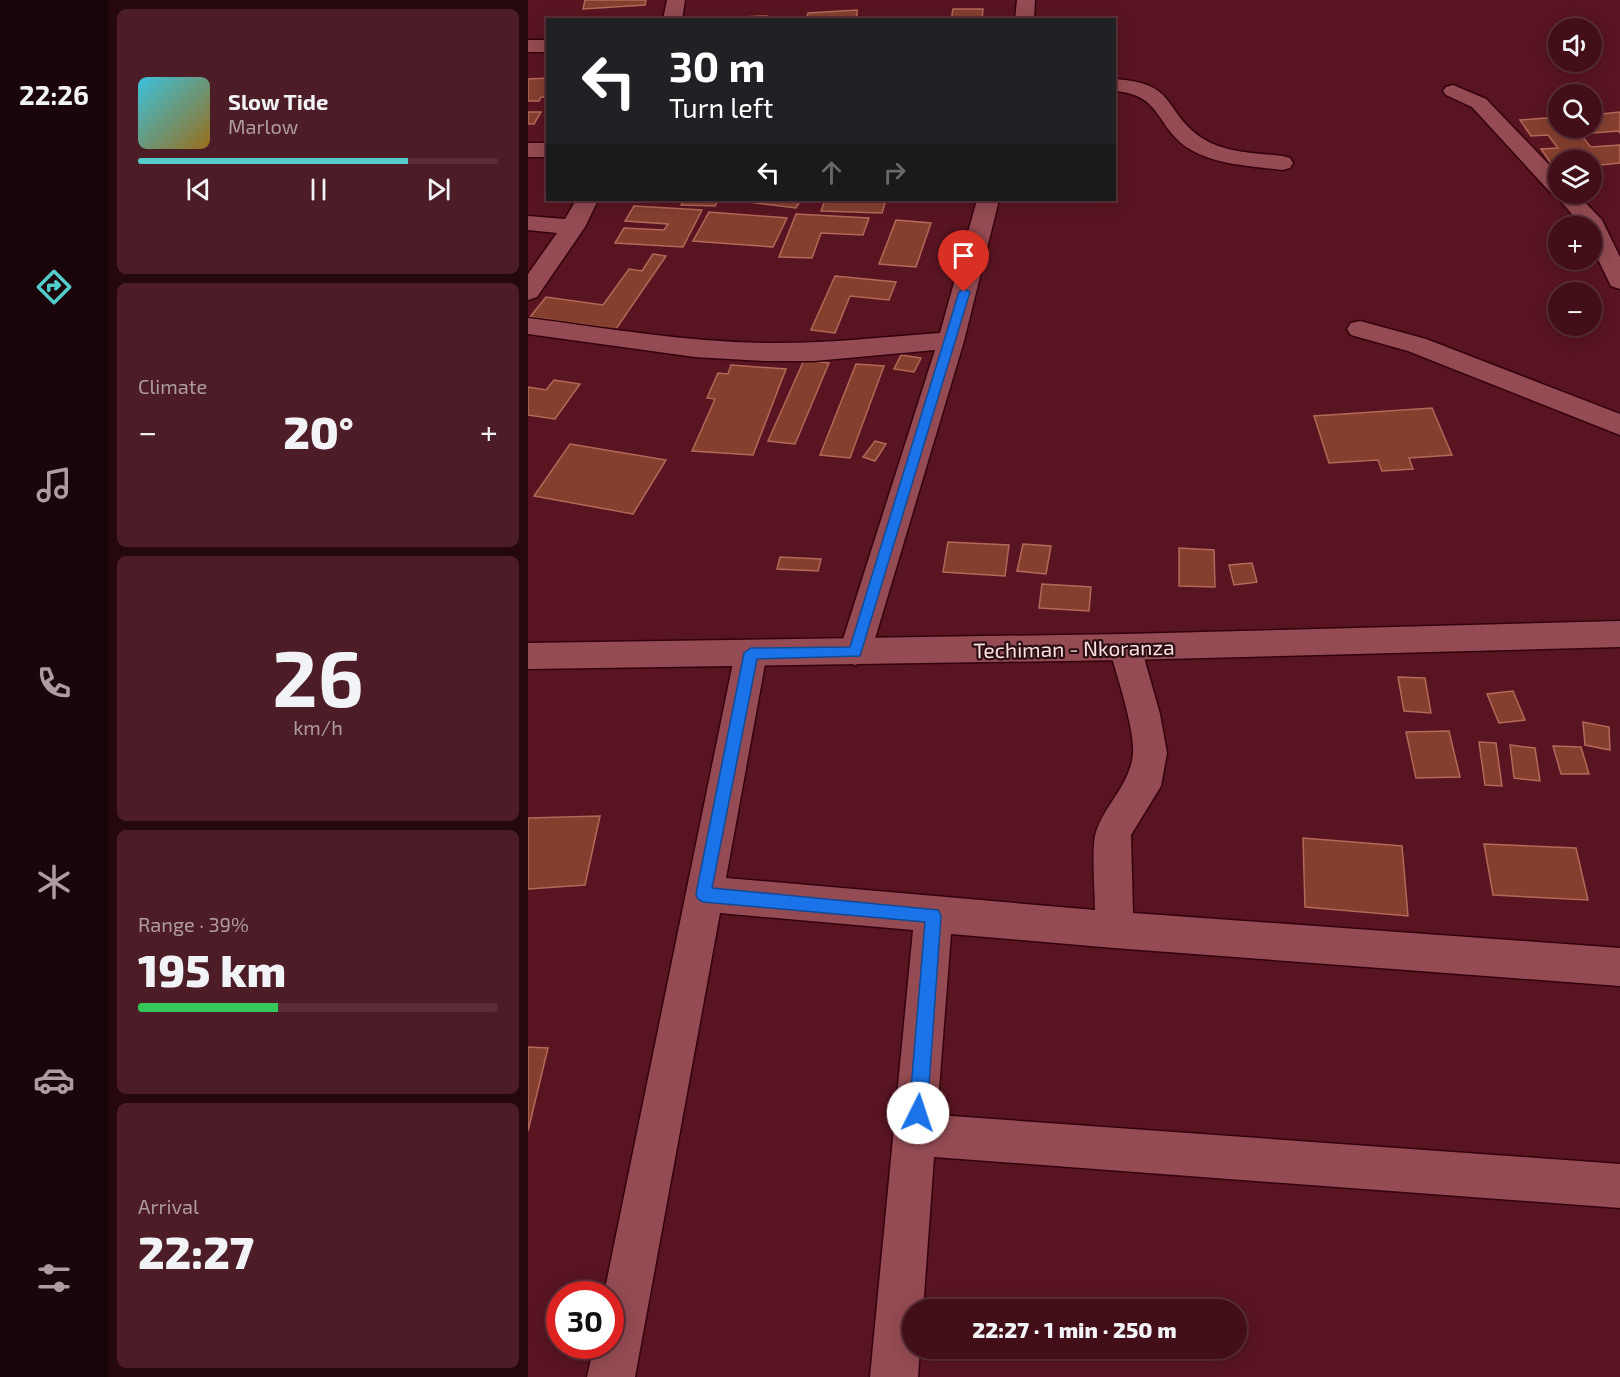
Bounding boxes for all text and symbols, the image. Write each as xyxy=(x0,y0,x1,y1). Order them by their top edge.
map controls xyxy=(1548,18,1602,336)
button: sound xyxy=(1548,18,1602,72)
text: 30 m xyxy=(669,40,765,90)
icon: left xyxy=(570,42,648,120)
text: 22:26 xyxy=(19,78,89,110)
button: search xyxy=(1548,84,1602,138)
text: Slow Tide xyxy=(228,88,328,114)
text: Turn left xyxy=(669,91,773,123)
text: Marlow xyxy=(228,114,298,138)
button: layers xyxy=(1548,150,1602,204)
icon: left xyxy=(752,156,785,189)
icon: ahead xyxy=(815,156,848,189)
icon: right xyxy=(878,156,911,189)
icon: previous xyxy=(182,173,215,206)
icon: pause xyxy=(302,173,335,206)
icon: next xyxy=(422,173,455,206)
button: + xyxy=(1548,216,1602,270)
pin xyxy=(938,230,989,292)
icon: arrive xyxy=(947,239,980,272)
icon: directions xyxy=(33,266,75,308)
button: − xyxy=(1548,282,1602,336)
text: Climate xyxy=(138,374,207,398)
text: 20° xyxy=(283,404,354,458)
text: − xyxy=(138,411,157,451)
text: + xyxy=(480,411,498,451)
icon: music xyxy=(33,464,75,506)
text: 26 xyxy=(272,629,364,723)
street label: Techiman - Nkoranza xyxy=(973,634,1175,662)
icon: phone xyxy=(33,662,75,704)
text: km/h xyxy=(293,715,343,739)
icon: climate xyxy=(33,861,75,903)
text: Range · 39% xyxy=(138,912,249,936)
text: 195 km xyxy=(138,942,286,996)
icon: car xyxy=(33,1059,75,1101)
position arrow xyxy=(886,1081,950,1145)
text: Arrival xyxy=(138,1194,199,1218)
text: 22:27 xyxy=(138,1224,254,1278)
icon: filters xyxy=(33,1257,75,1299)
speed limit sign: 30 xyxy=(546,1281,624,1359)
text: 22:27 · 1 min · 250 m xyxy=(972,1316,1177,1342)

